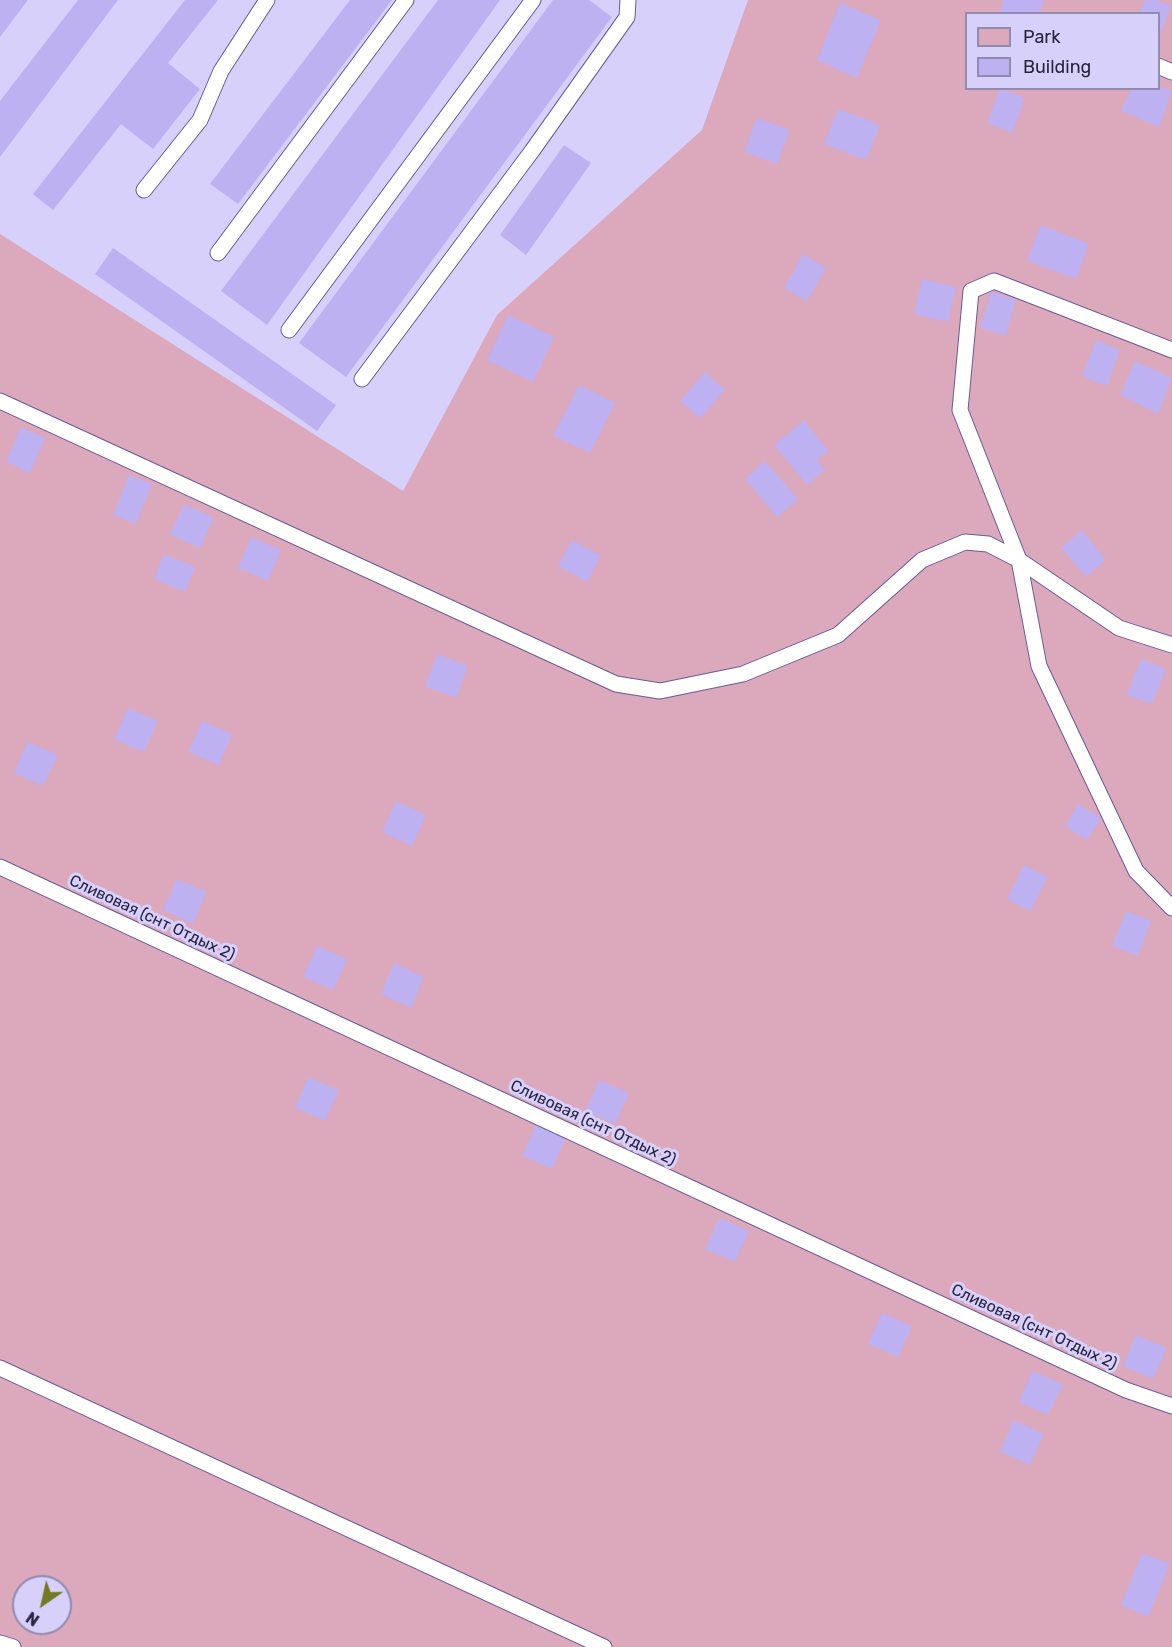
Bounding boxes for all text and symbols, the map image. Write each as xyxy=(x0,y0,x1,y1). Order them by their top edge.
legend xyxy=(965,12,1160,90)
text: Park xyxy=(1023,26,1060,48)
text: Building xyxy=(1023,56,1091,78)
street label: Сливовая (снт Отдых 2) xyxy=(66,871,238,965)
street label: Сливовая (снт Отдых 2) xyxy=(507,1076,679,1170)
street label: Сливовая (снт Отдых 2) xyxy=(948,1280,1120,1374)
north arrow xyxy=(12,1575,72,1635)
text: N xyxy=(23,1608,43,1630)

